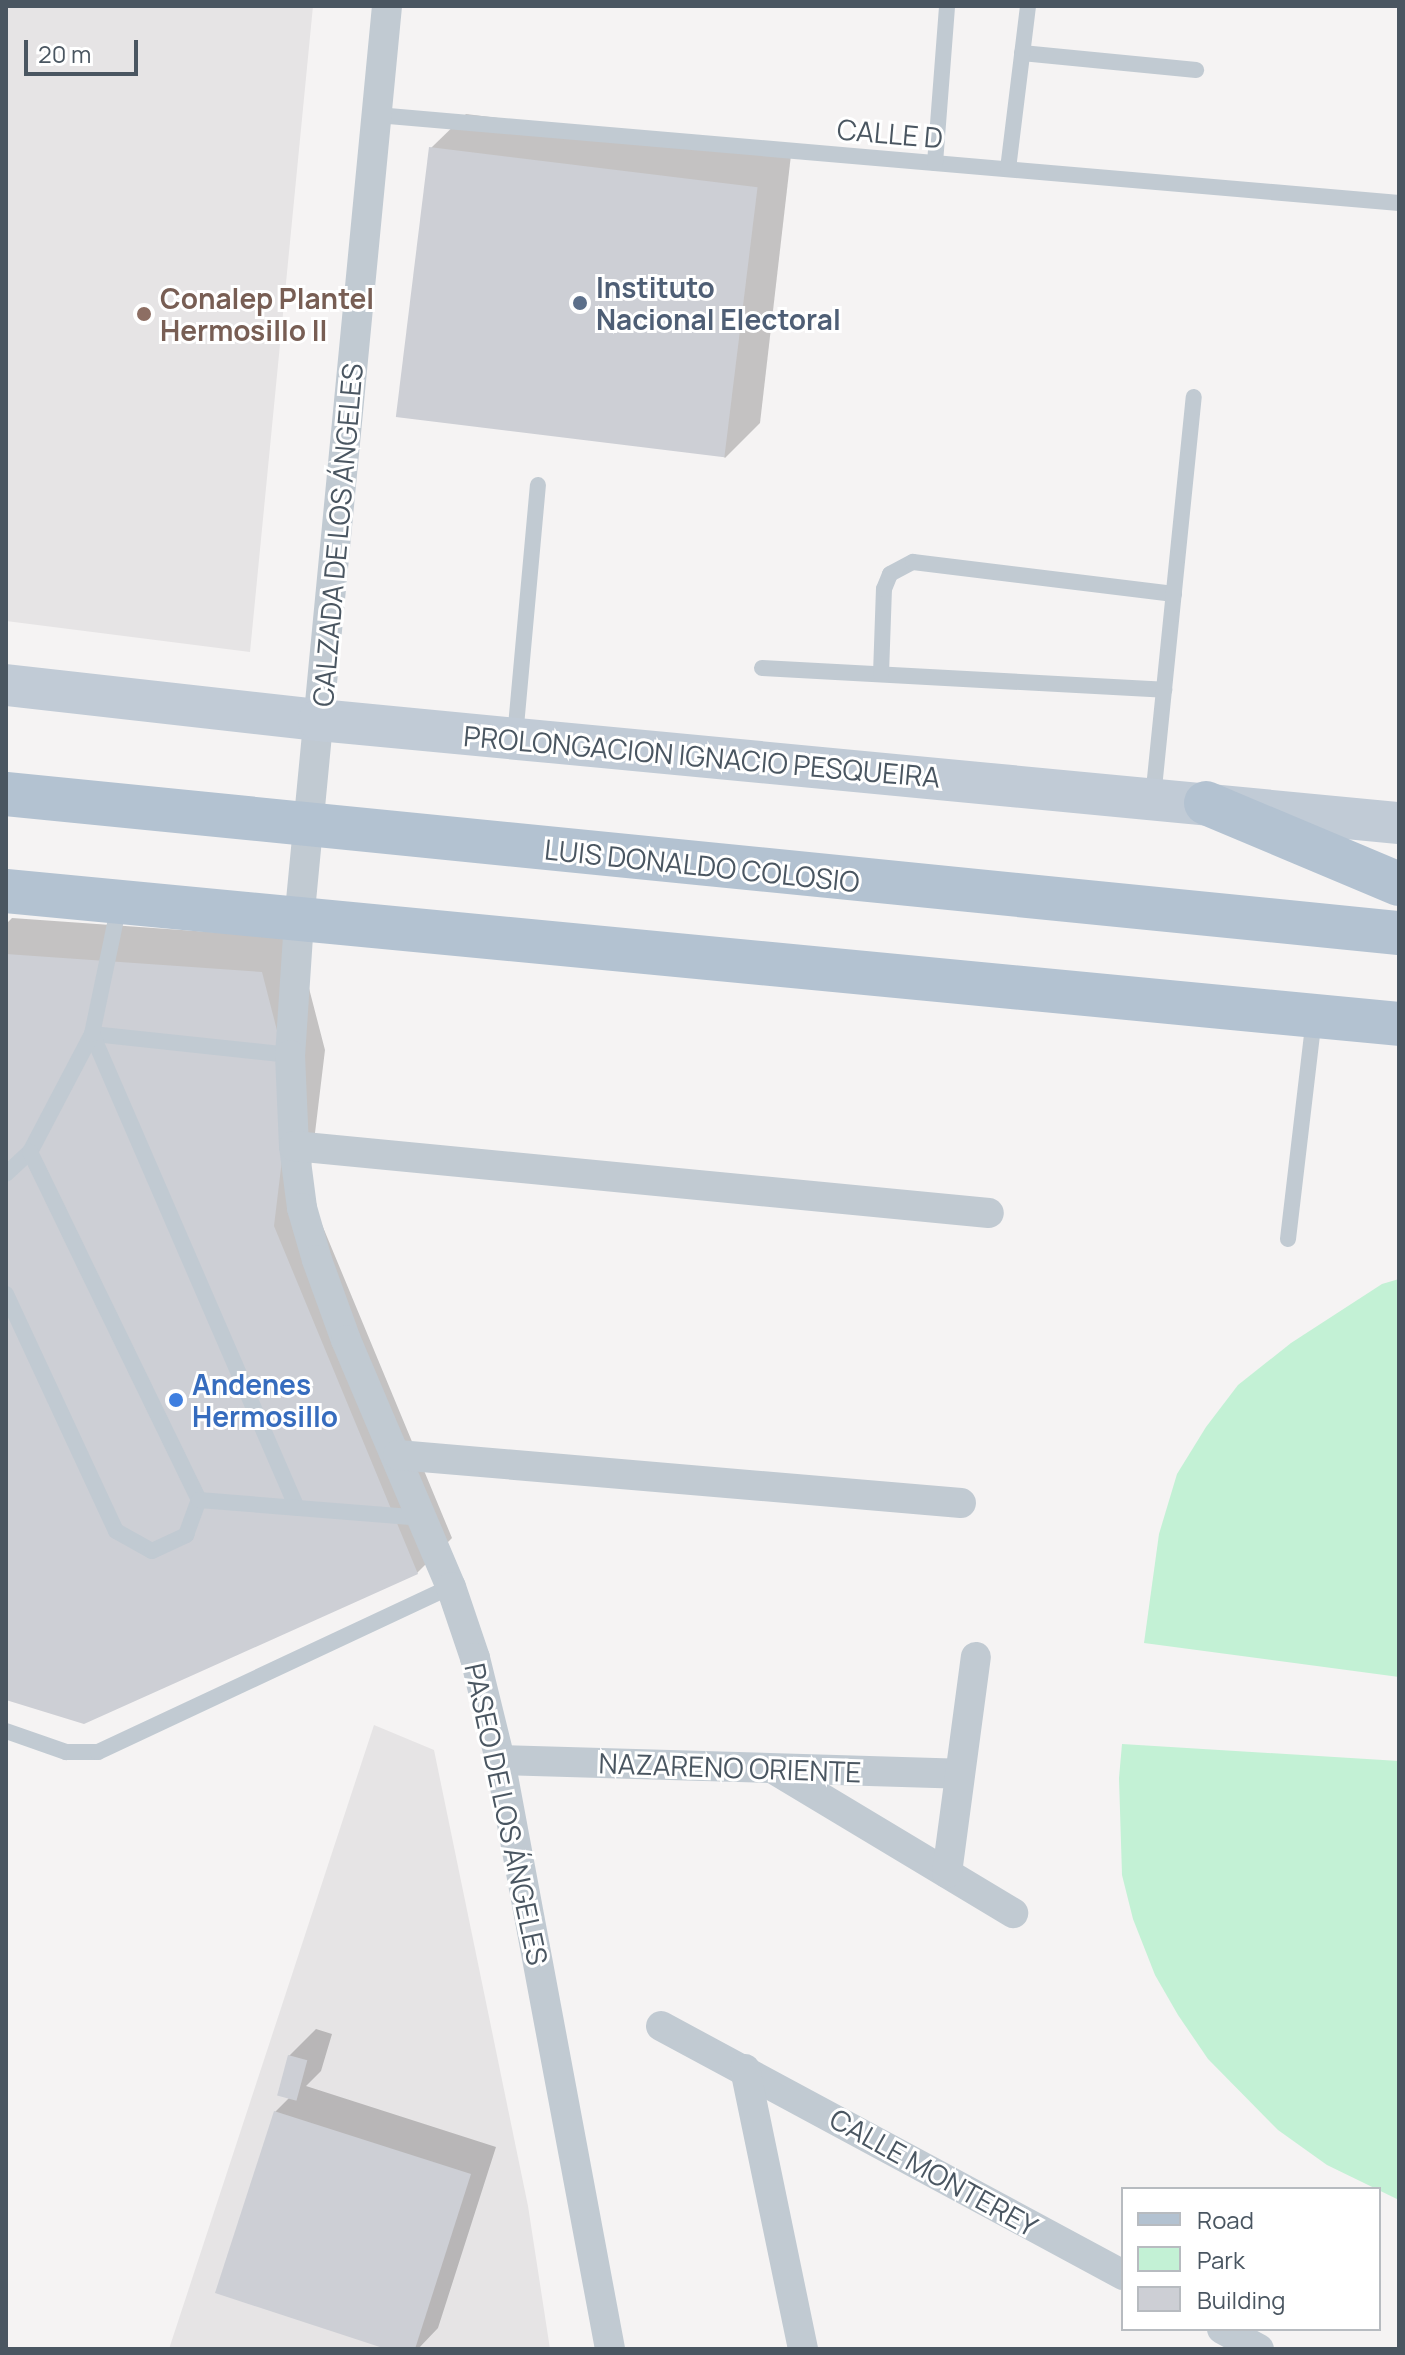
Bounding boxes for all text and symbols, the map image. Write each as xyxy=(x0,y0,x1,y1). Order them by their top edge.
scale bar xyxy=(28,24,142,74)
text: 20 m xyxy=(38,37,91,70)
street label: CALLE D xyxy=(836,112,944,154)
place label: Instituto Nacional Electoral xyxy=(596,270,841,336)
place label: Conalep Plantel Hermosillo II xyxy=(160,281,374,347)
marker: Instituto Nacional Electoral xyxy=(571,294,589,312)
marker: Conalep Plantel Hermosillo II xyxy=(135,305,153,323)
street label: CALZADA DE LOS ÁNGELES xyxy=(305,362,369,708)
street label: PROLONGACION IGNACIO PESQUEIRA xyxy=(462,718,942,794)
street label: LUIS DONALDO COLOSIO xyxy=(543,832,861,898)
place label: Andenes Hermosillo xyxy=(192,1367,338,1433)
marker: Andenes Hermosillo xyxy=(167,1391,185,1409)
street label: PASEO DE LOS ÁNGELES xyxy=(459,1660,555,1968)
street label: NAZARENO ORIENTE xyxy=(598,1746,862,1788)
street label: CALLE MONTEREY xyxy=(824,2101,1044,2243)
legend xyxy=(1121,2187,1381,2331)
text: Road xyxy=(1197,2203,1254,2236)
text: Park xyxy=(1197,2243,1245,2276)
text: Building xyxy=(1197,2283,1285,2316)

